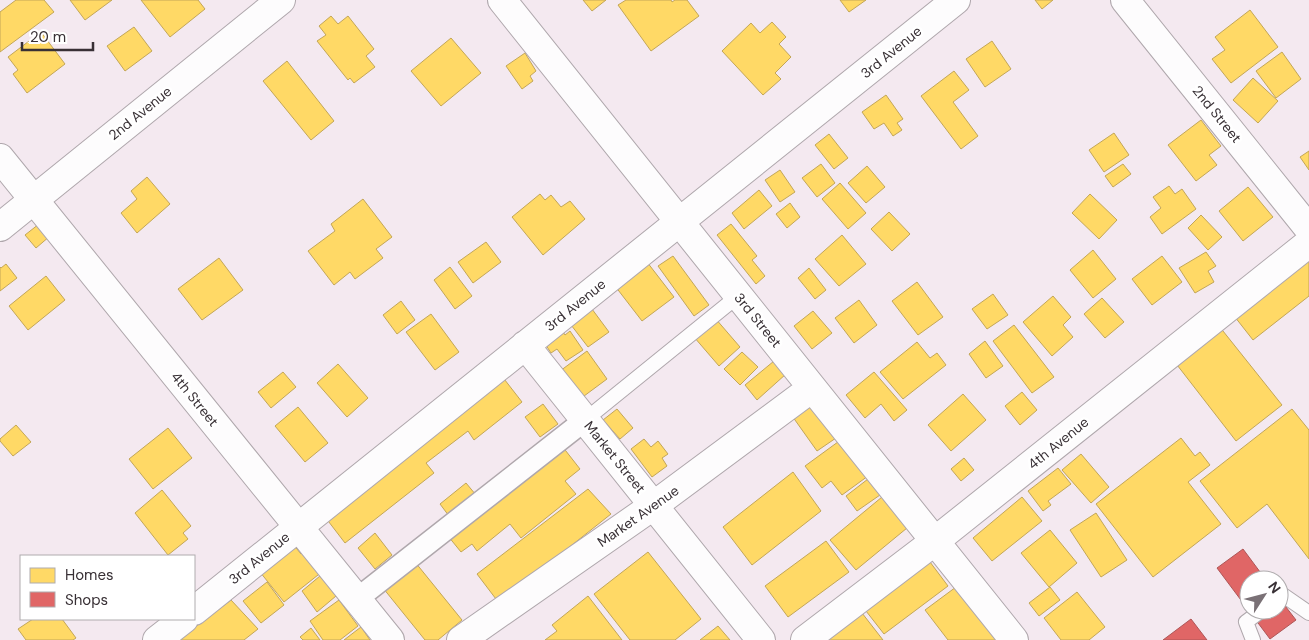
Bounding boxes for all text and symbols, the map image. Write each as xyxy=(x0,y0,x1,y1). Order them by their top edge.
scale bar xyxy=(22,20,94,52)
street label: 3rd Avenue xyxy=(857,22,925,82)
text: 20 m xyxy=(30,27,66,47)
street label: 2nd Avenue xyxy=(105,82,175,144)
street label: 2nd Street xyxy=(1189,82,1245,146)
street label: 3rd Avenue xyxy=(541,275,609,335)
street label: 3rd Street xyxy=(730,289,786,351)
street label: 4th Street xyxy=(167,368,223,430)
street label: 4th Avenue xyxy=(1024,413,1092,473)
street label: Market Street xyxy=(580,417,650,497)
street label: Market Avenue xyxy=(594,481,682,551)
street label: 3rd Avenue xyxy=(225,528,293,588)
legend xyxy=(20,555,195,620)
text: Homes xyxy=(65,565,114,585)
north arrow xyxy=(1239,570,1289,620)
text: N xyxy=(1264,578,1285,597)
text: Shops xyxy=(65,590,108,610)

